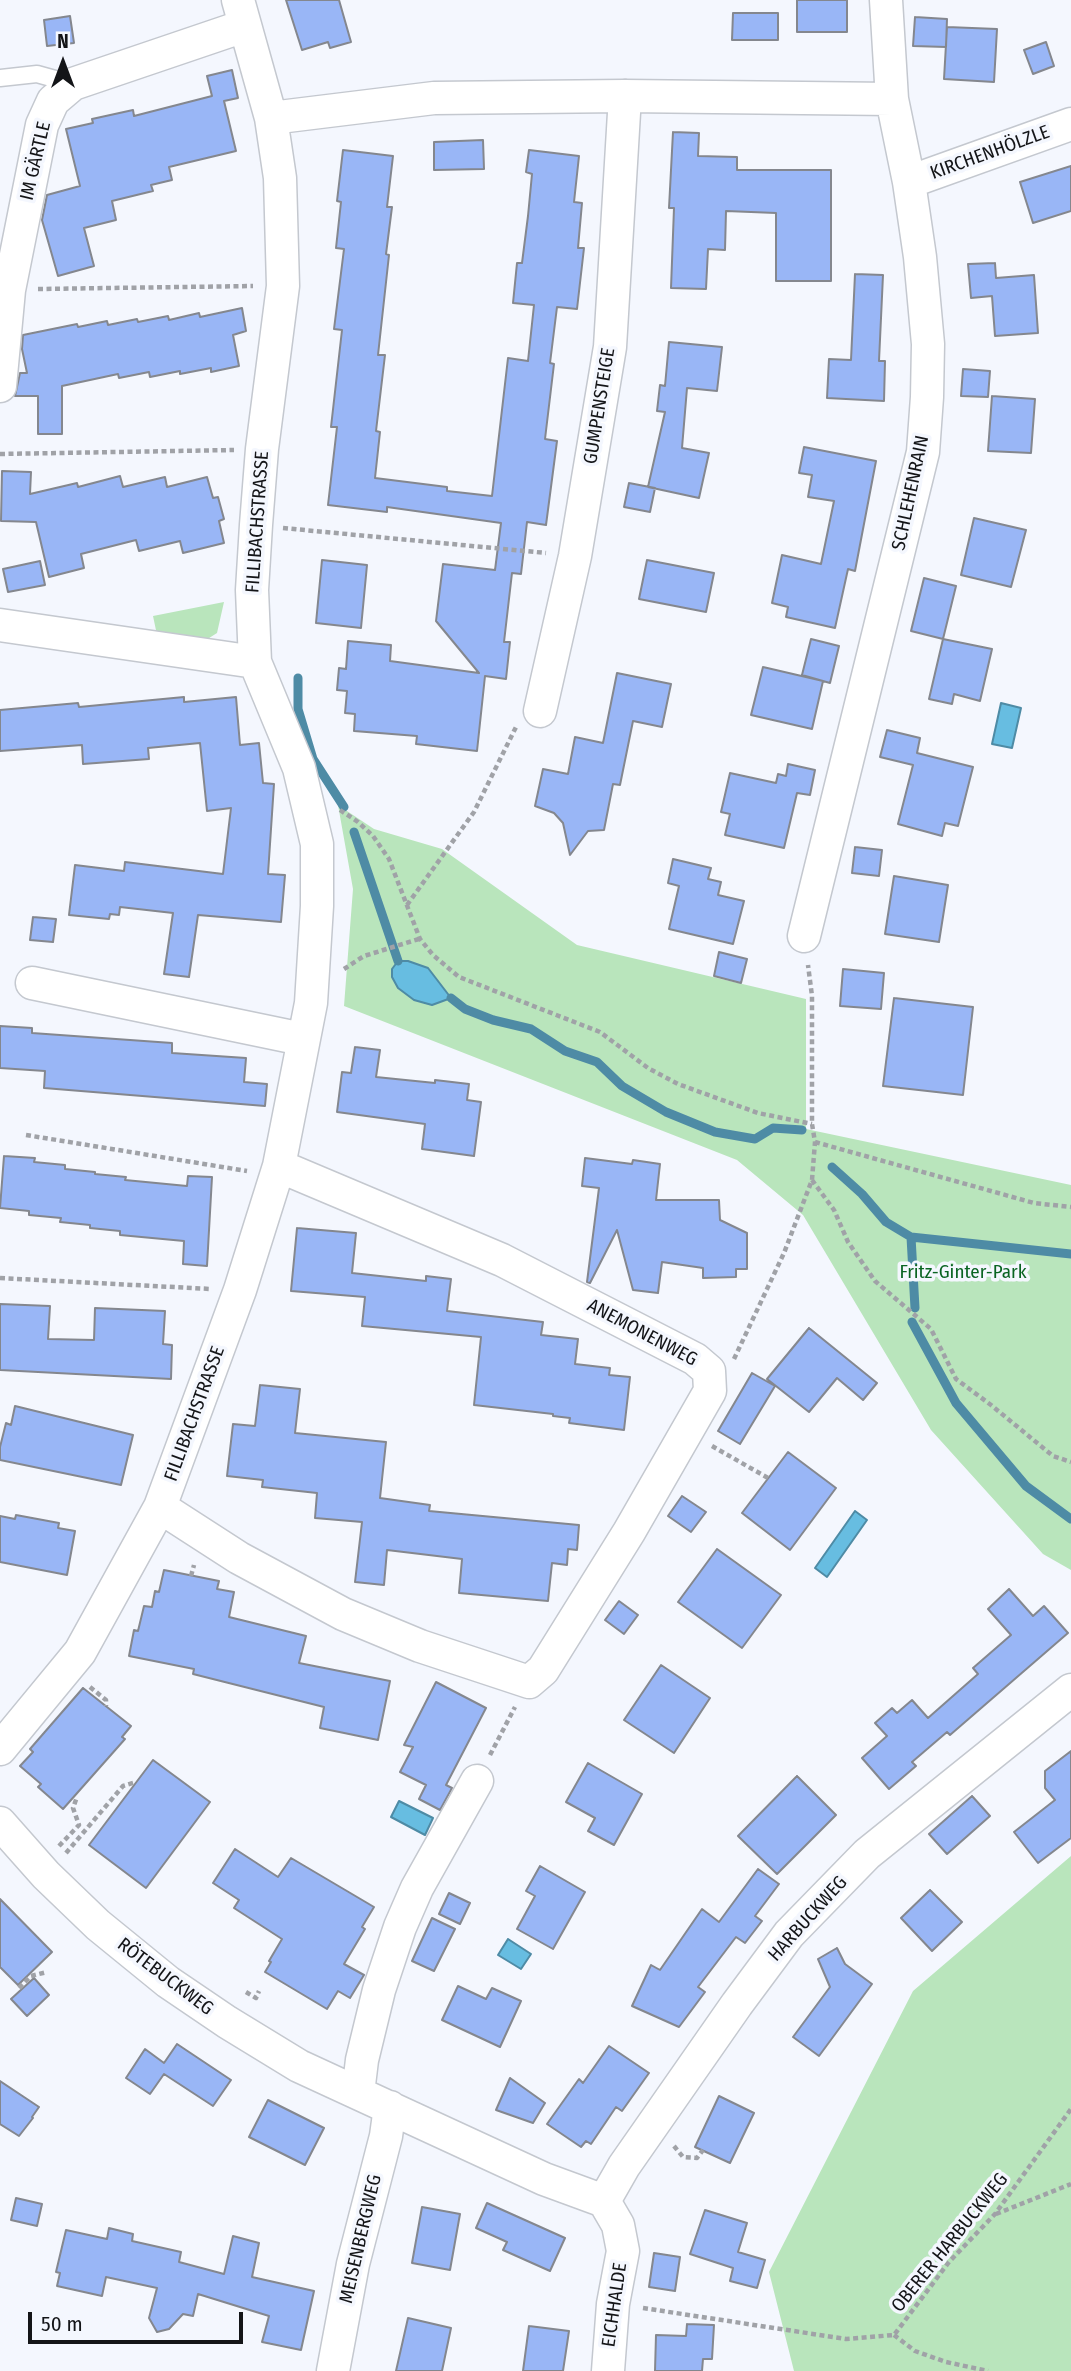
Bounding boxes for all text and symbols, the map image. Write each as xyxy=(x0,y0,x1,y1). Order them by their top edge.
north arrow xyxy=(28,28,98,98)
text: N xyxy=(57,30,69,53)
street label: IM GÄRTLE xyxy=(16,119,56,203)
street label: KIRCHENHÖLZLE xyxy=(927,121,1053,185)
street label: GUMPENSTEIGE xyxy=(580,346,620,466)
street label: SCHLEHENRAIN xyxy=(888,434,934,552)
street label: FILLIBACHSTRASSE xyxy=(242,450,274,594)
park label: Fritz-Ginter-Park xyxy=(900,1262,1026,1284)
street label: ANEMONENWEG xyxy=(583,1294,701,1372)
street label: FILLIBACHSTRASSE xyxy=(160,1343,230,1485)
street label: HARBUCKWEG xyxy=(764,1872,852,1966)
street label: RÖTEBUCKWEG xyxy=(113,1934,217,2020)
street label: OBERER HARBUCKWEG xyxy=(887,2169,1013,2317)
street label: MEISENBERGWEG xyxy=(335,2172,387,2306)
street label: EICHHALDE xyxy=(598,2261,632,2349)
scale bar xyxy=(32,2298,247,2342)
text: 50 m xyxy=(41,2311,83,2337)

